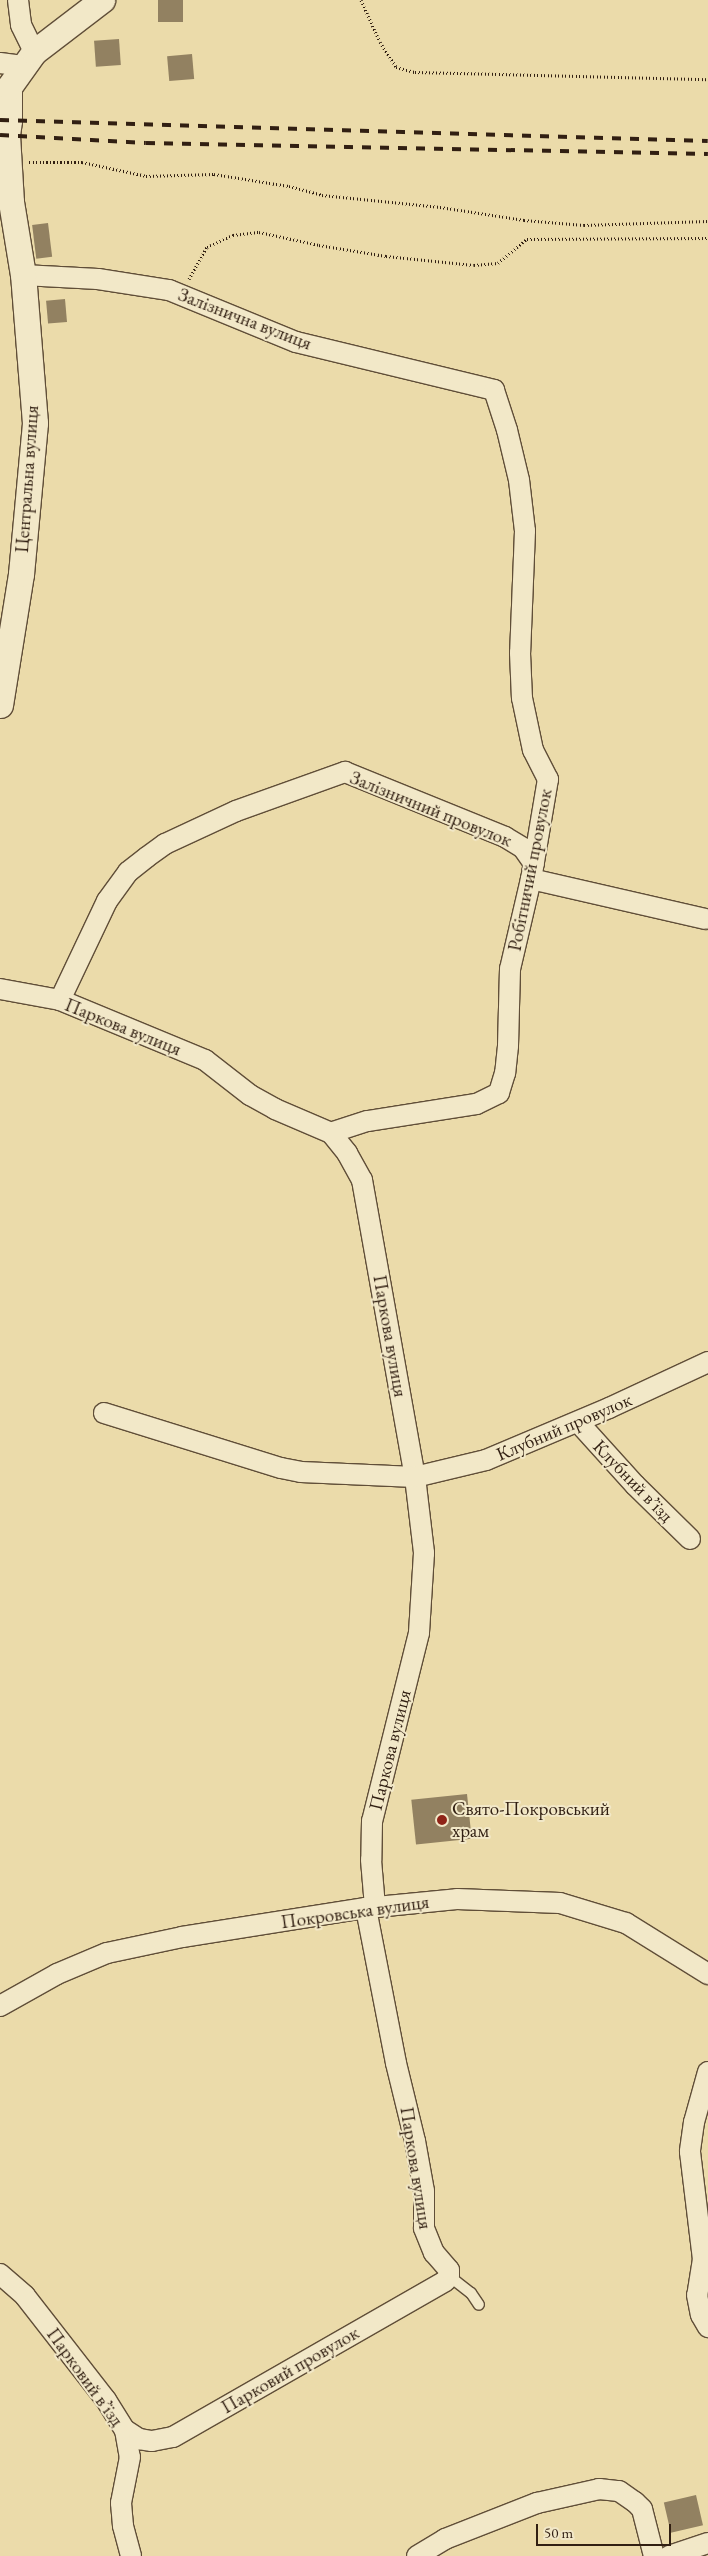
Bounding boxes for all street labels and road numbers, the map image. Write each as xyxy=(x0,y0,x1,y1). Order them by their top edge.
street label: Залізнична вулиця xyxy=(175,283,315,355)
street label: Центральна вулиця xyxy=(10,404,44,554)
street label: Залізничний провулок xyxy=(347,766,515,852)
street label: Робітничий провулок xyxy=(503,787,557,953)
street label: Паркова вулиця xyxy=(61,993,185,1061)
street label: Паркова вулиця xyxy=(368,1273,412,1399)
street label: Клубний провулок xyxy=(493,1388,635,1466)
street label: Клубний в’їзд xyxy=(588,1435,678,1527)
street label: Паркова вулиця xyxy=(364,1687,416,1813)
street label: Покровська вулиця xyxy=(279,1890,431,1934)
street label: Паркова вулиця xyxy=(395,2105,437,2231)
street label: Парковий провулок xyxy=(217,2321,363,2419)
street label: Парковий в’їзд xyxy=(42,2323,128,2431)

